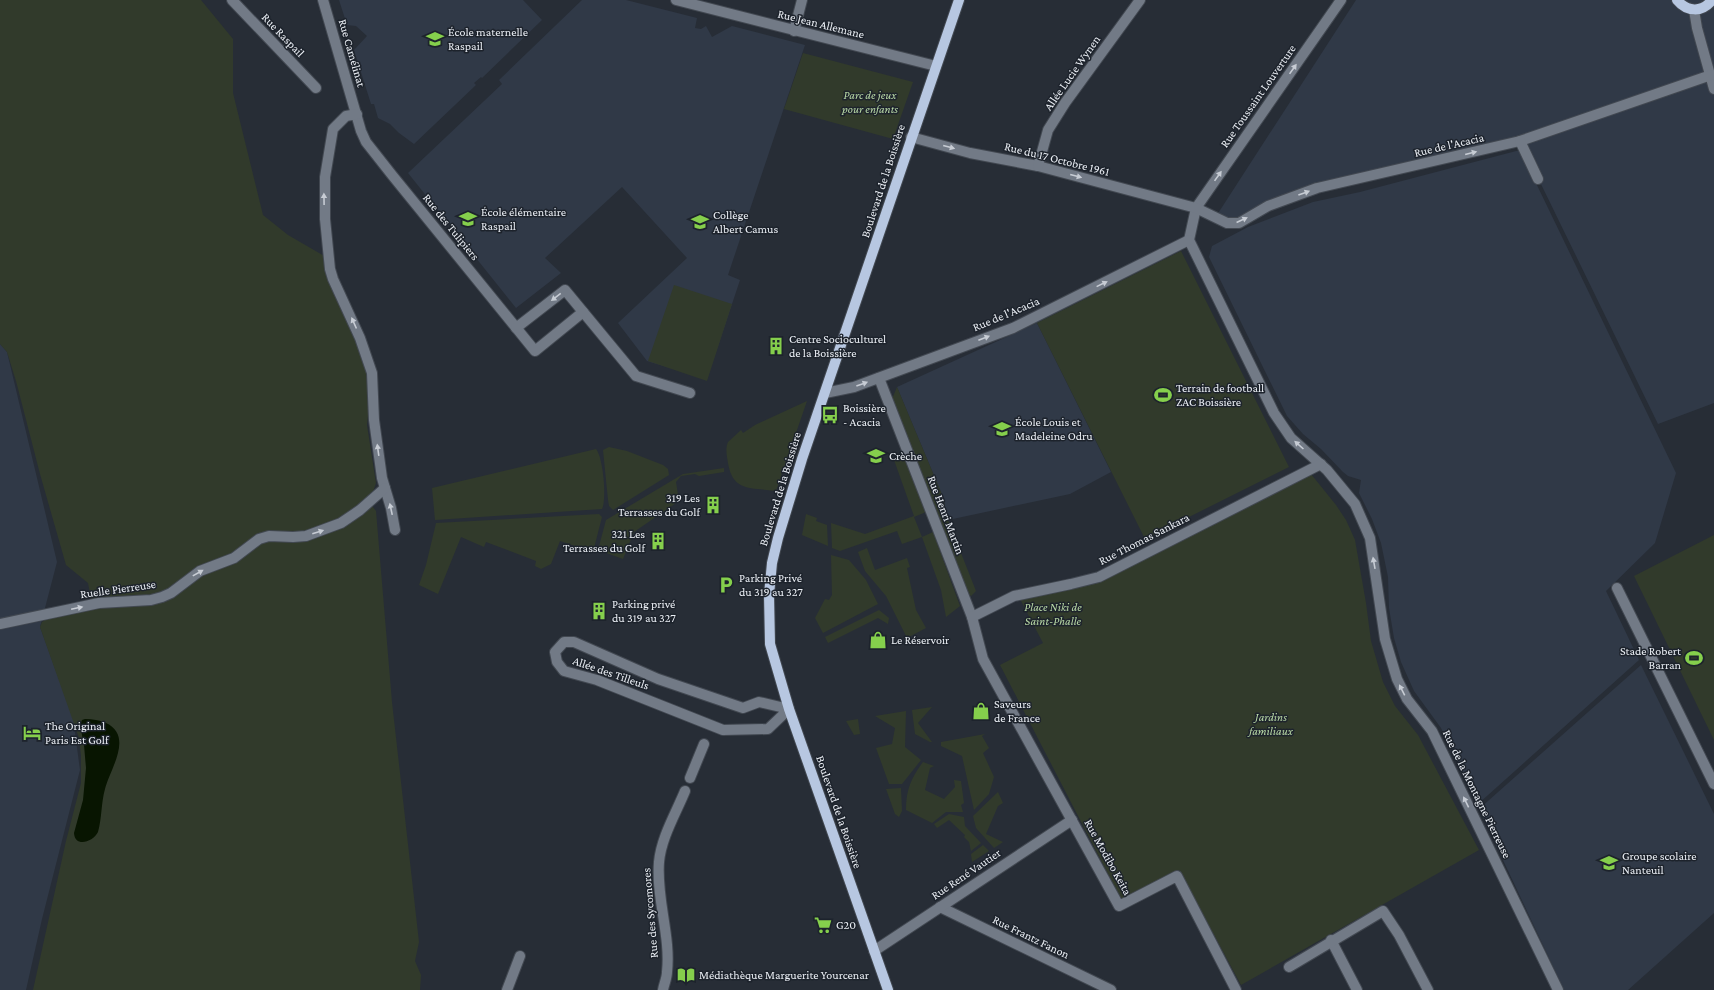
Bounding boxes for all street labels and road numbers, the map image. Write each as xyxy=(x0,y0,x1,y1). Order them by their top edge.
street label: Rue Jean Allemane xyxy=(776,6,866,42)
street label: Rue Raspail xyxy=(259,10,307,60)
street label: Rue Camélinat xyxy=(336,17,369,90)
street label: Allée Lucie Wynen xyxy=(1041,32,1103,113)
street label: Rue Toussaint Louverture xyxy=(1217,42,1299,150)
street label: Boulevard de la Boissière xyxy=(858,123,908,239)
street label: Rue de l'Acacia xyxy=(1413,130,1486,160)
street label: Rue du 17 Octobre 1961 xyxy=(1003,139,1111,179)
street label: Rue des Tulipiers xyxy=(420,191,482,263)
street label: Rue de l'Acacia xyxy=(971,293,1042,334)
street label: Boulevard de la Boissière xyxy=(756,430,804,548)
street label: Rue Henri Martin xyxy=(925,474,968,557)
street label: Rue Thomas Sankara xyxy=(1096,510,1192,568)
street label: Ruelle Pierreuse xyxy=(79,577,157,601)
street label: Allée des Tilleuls xyxy=(571,653,651,693)
street label: Rue de la Montagne Pierreuse xyxy=(1440,728,1514,860)
street label: Boulevard de la Boissière xyxy=(813,754,865,870)
street label: Rue Modibo Keita xyxy=(1081,817,1135,898)
street label: Rue René Vautier xyxy=(929,845,1004,902)
street label: Rue des Sycomores xyxy=(639,867,661,959)
street label: Rue Frantz Fanon xyxy=(990,912,1072,962)

